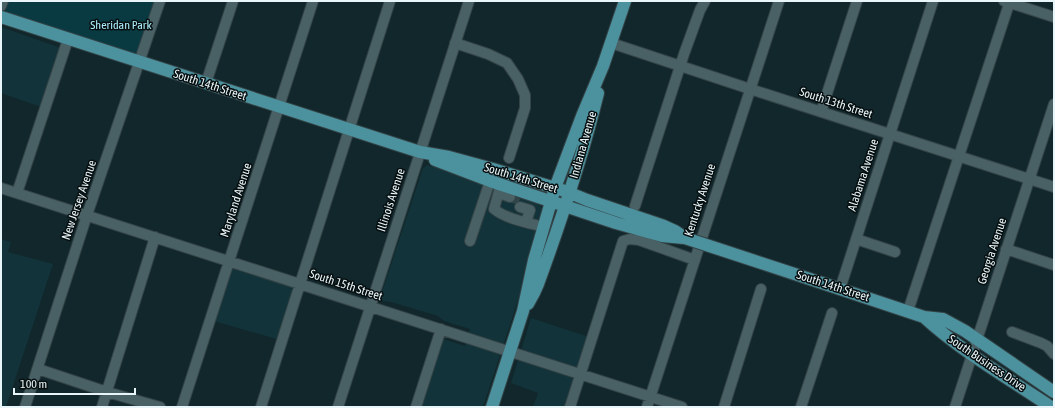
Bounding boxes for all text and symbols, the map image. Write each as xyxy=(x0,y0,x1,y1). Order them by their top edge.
park label: Sheridan Park xyxy=(90,18,152,32)
street label: South 14th Street xyxy=(172,67,249,104)
street label: South 13th Street xyxy=(798,85,875,122)
street label: Indiana Avenue xyxy=(567,110,599,180)
street label: Alabama Avenue xyxy=(845,137,881,213)
street label: New Jersey Avenue xyxy=(59,158,99,242)
street label: South 14th Street xyxy=(483,160,560,196)
street label: Maryland Avenue xyxy=(217,161,255,239)
street label: Kentucky Avenue xyxy=(682,162,718,238)
street label: Illinois Avenue xyxy=(374,167,408,233)
street label: Georgia Avenue xyxy=(975,216,1009,286)
street label: South 15th Street xyxy=(308,267,385,304)
street label: South 14th Street xyxy=(795,268,872,305)
street label: South Business Drive xyxy=(946,332,1028,394)
scale bar xyxy=(14,370,135,396)
text: 100 m xyxy=(20,377,47,391)

